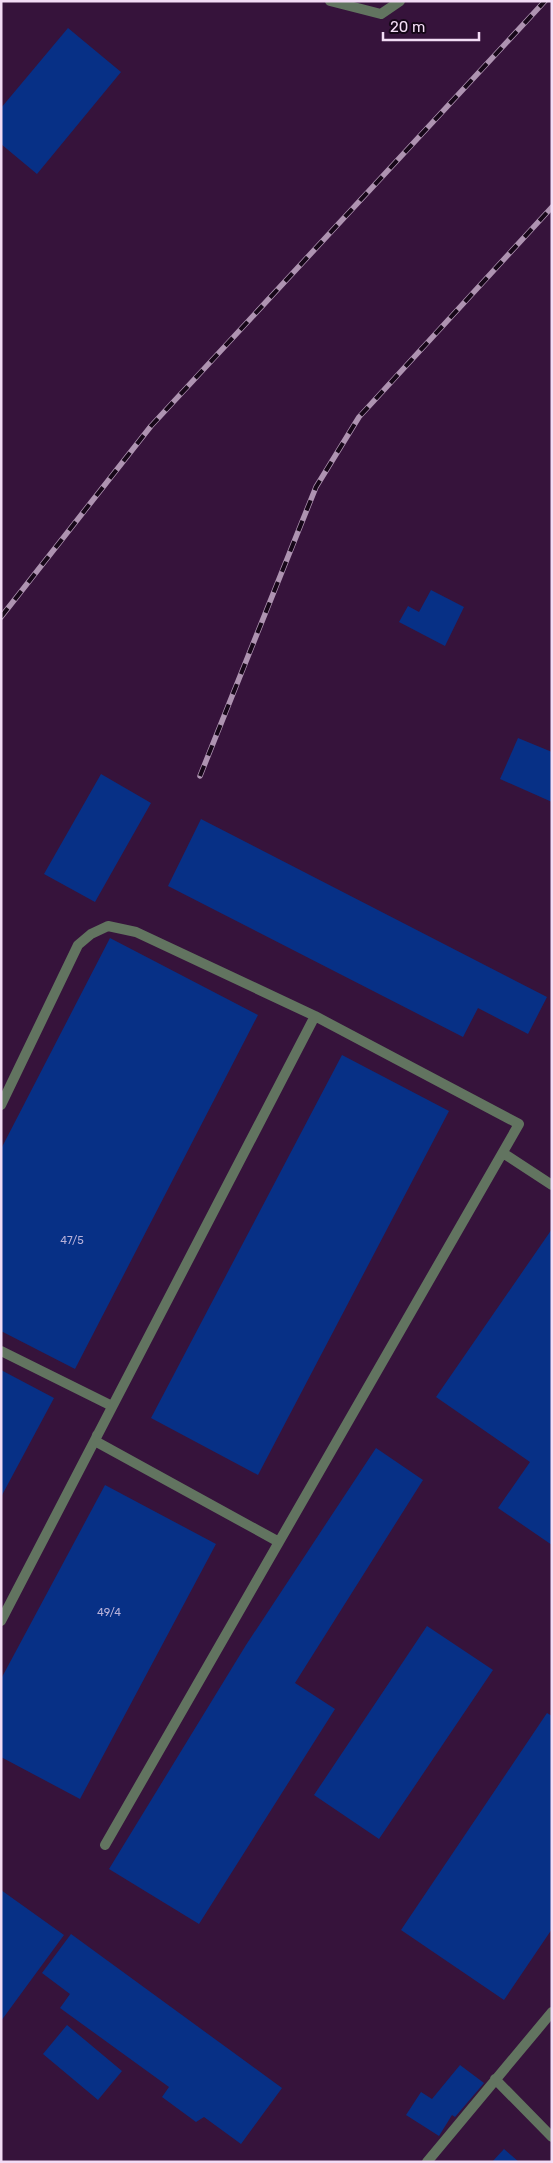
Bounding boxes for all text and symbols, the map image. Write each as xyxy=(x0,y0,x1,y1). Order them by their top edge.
scale bar xyxy=(383,10,479,42)
text: 20 m xyxy=(390,18,425,36)
house number: 47/5 xyxy=(60,1234,84,1247)
house number: 49/4 xyxy=(97,1606,121,1619)

